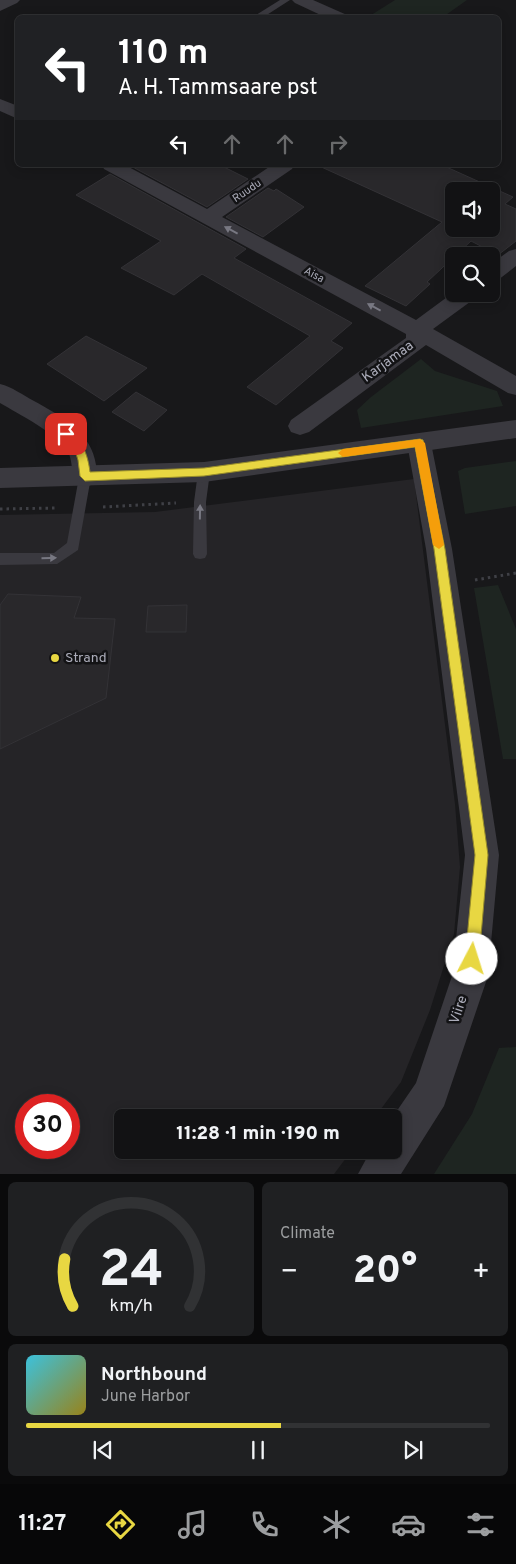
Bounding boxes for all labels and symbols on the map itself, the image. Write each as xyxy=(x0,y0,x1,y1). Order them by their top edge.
street label: Ruudu xyxy=(230,176,264,206)
one-way arrow xyxy=(224,226,238,234)
street label: Aisa xyxy=(301,264,327,286)
one-way arrow xyxy=(367,303,381,311)
street label: Karjamaa xyxy=(359,338,417,386)
pin xyxy=(45,413,87,455)
one-way arrow xyxy=(196,504,204,520)
one-way arrow xyxy=(41,554,57,562)
place label: Strand xyxy=(65,650,107,667)
marker: Strand xyxy=(49,652,61,664)
position arrow xyxy=(445,932,497,984)
street label: Viire xyxy=(446,994,472,1026)
speed limit sign: 30 xyxy=(15,1094,80,1159)

